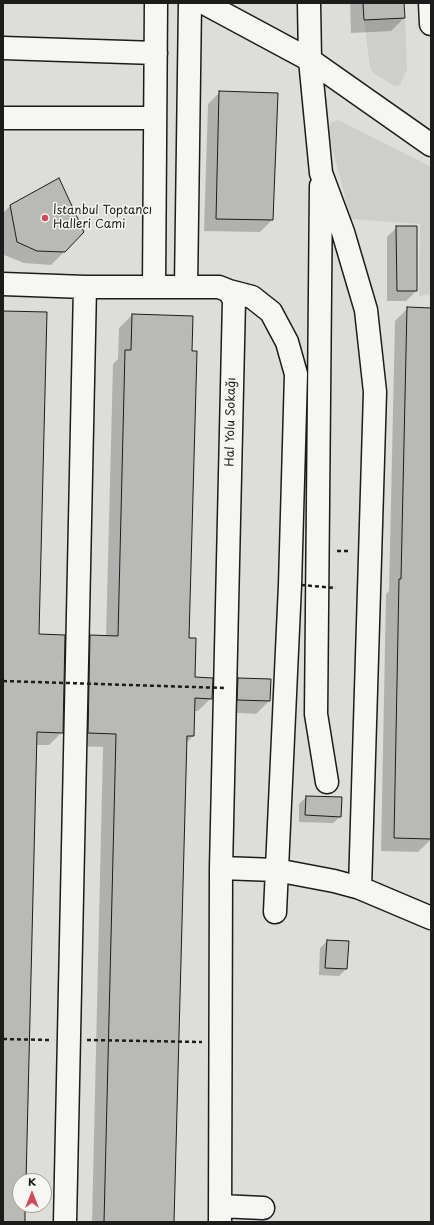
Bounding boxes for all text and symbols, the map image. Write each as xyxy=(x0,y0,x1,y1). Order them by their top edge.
place label: İstanbul Toptancı Halleri Cami xyxy=(53,204,152,232)
marker: İstanbul Toptancı Halleri Cami xyxy=(40,213,50,223)
street label: Hal Yolu Sokağı xyxy=(223,377,239,467)
north arrow xyxy=(12,1173,52,1213)
text: K xyxy=(28,1173,36,1190)

